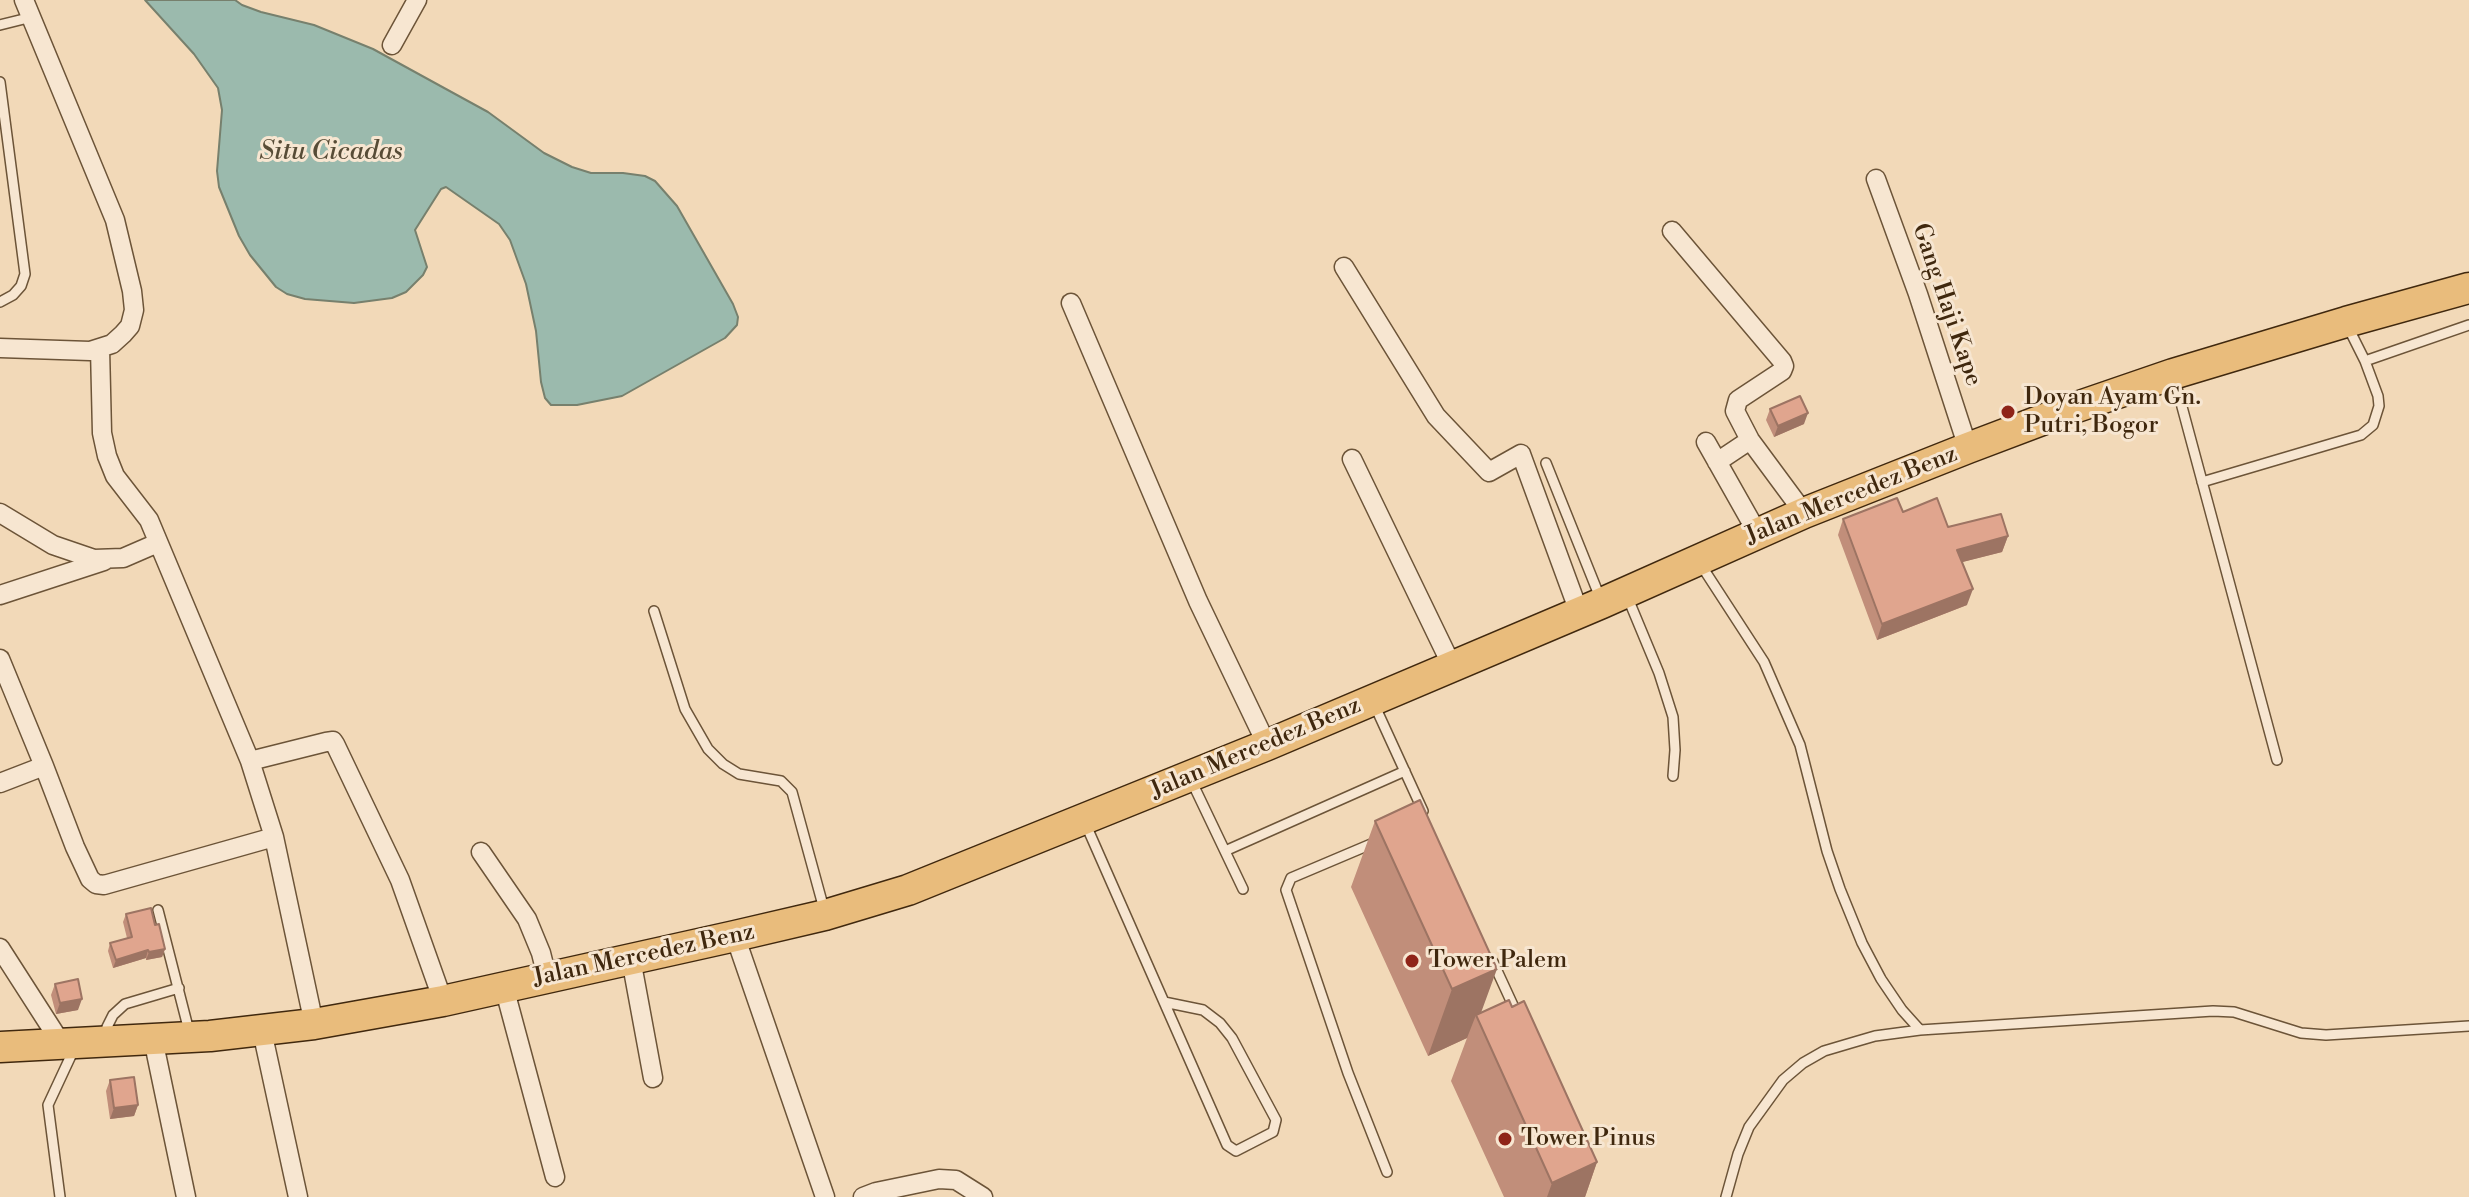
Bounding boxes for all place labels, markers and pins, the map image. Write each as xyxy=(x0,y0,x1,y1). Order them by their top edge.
place label: Doyan Ayam Gn. Putri, Bogor xyxy=(2024,384,2201,440)
marker: Doyan Ayam Gn. Putri, Bogor xyxy=(1999,403,2017,421)
place label: Tower Palem xyxy=(1428,947,1567,975)
marker: Tower Palem xyxy=(1403,952,1421,970)
place label: Tower Pinus xyxy=(1521,1125,1655,1153)
marker: Tower Pinus xyxy=(1496,1130,1514,1148)

